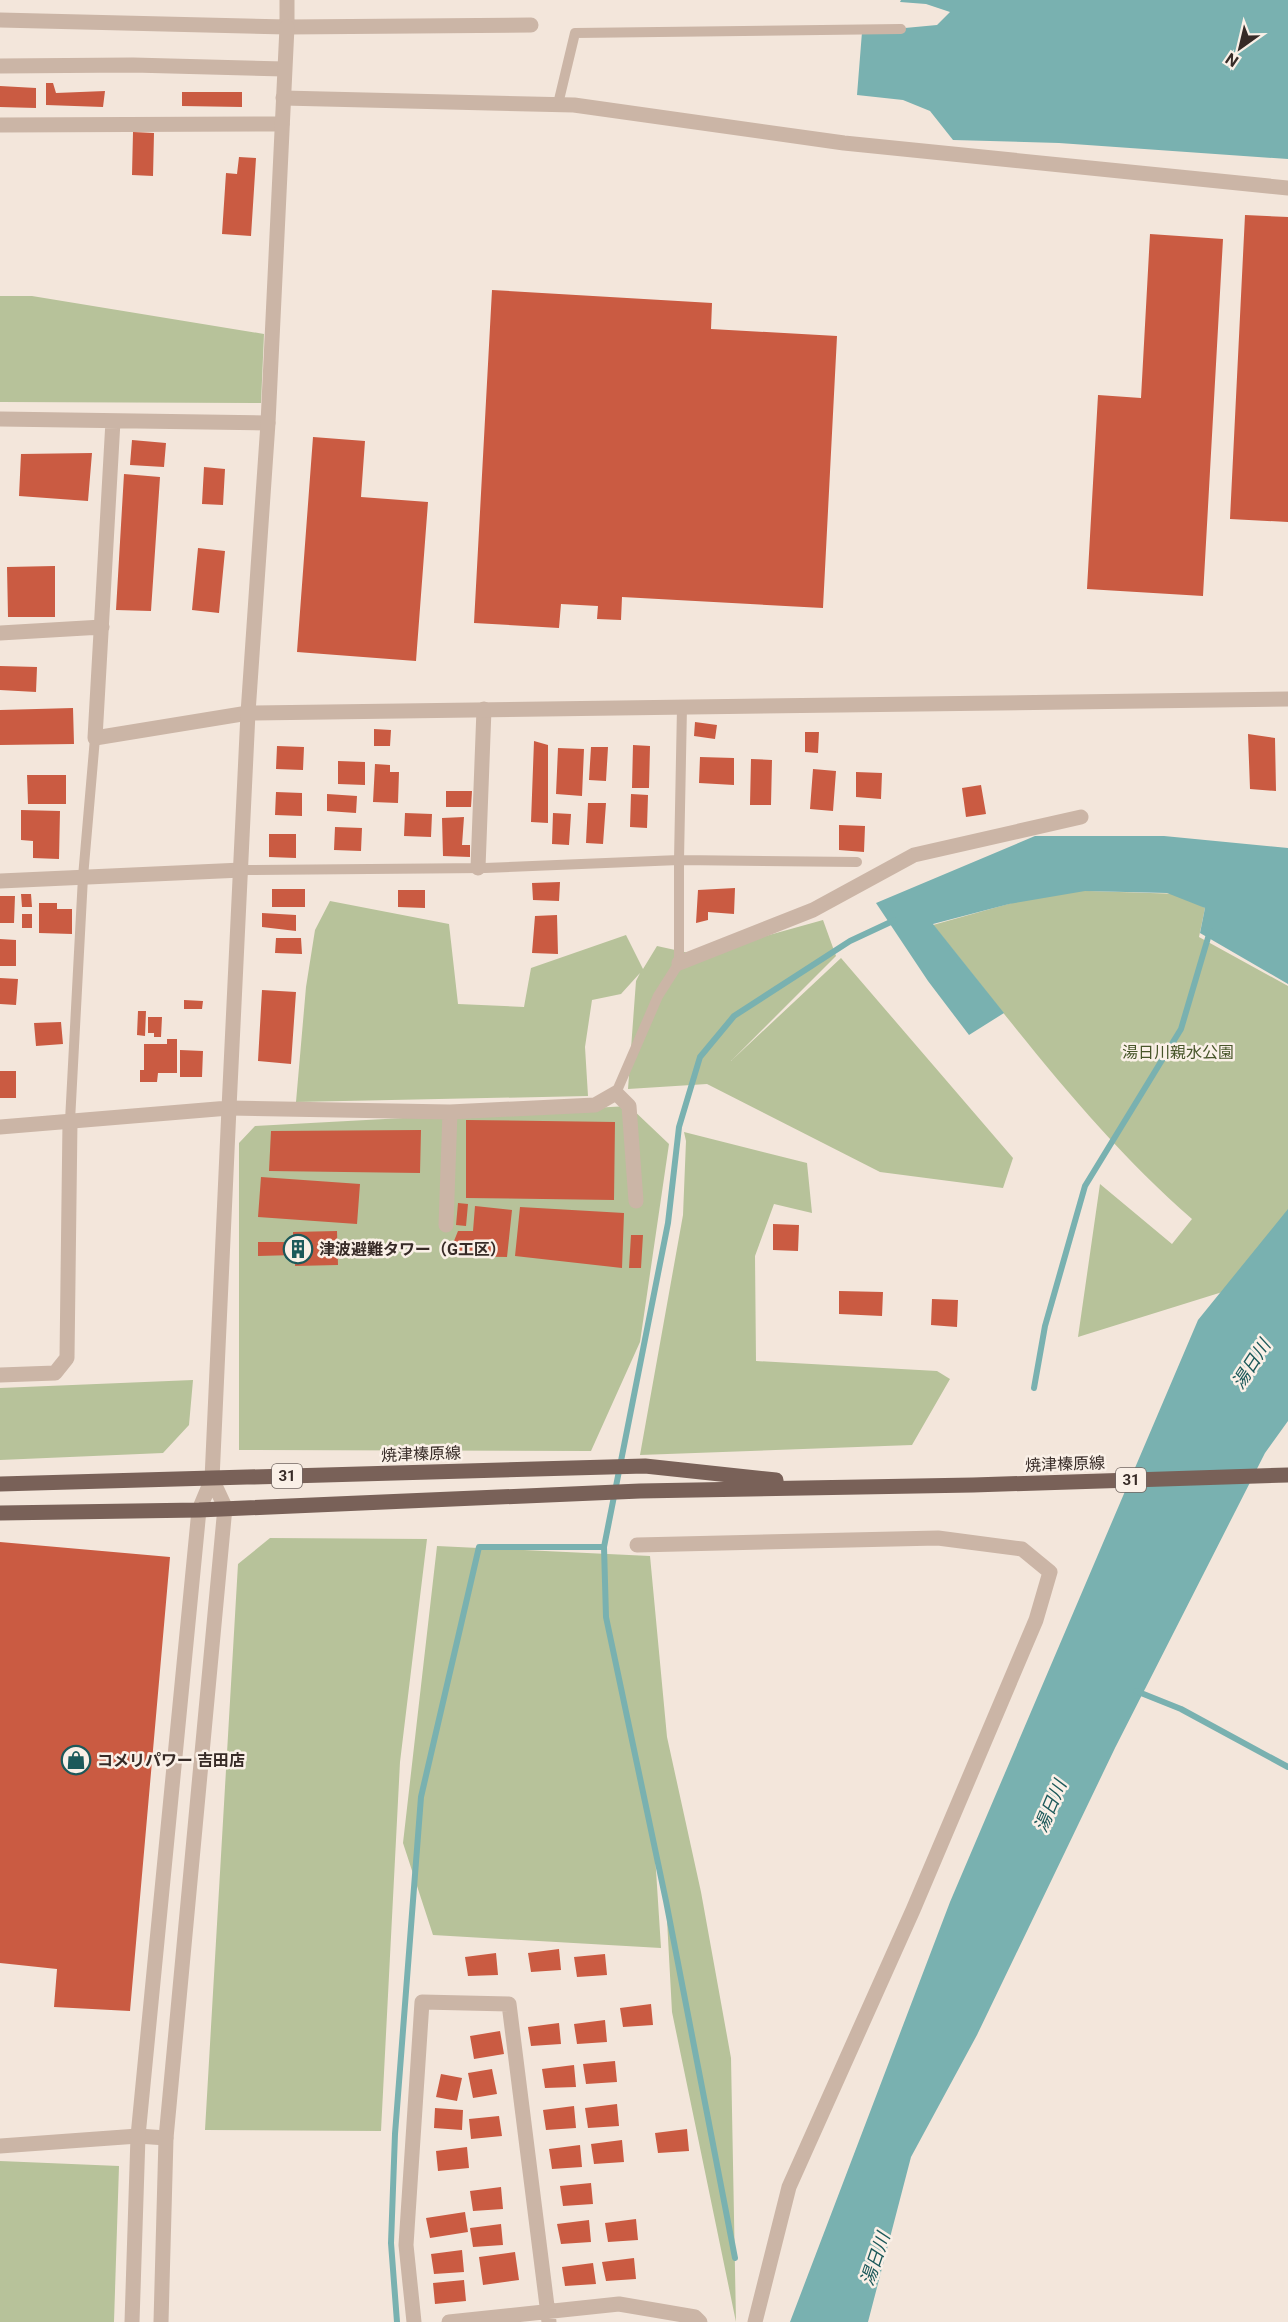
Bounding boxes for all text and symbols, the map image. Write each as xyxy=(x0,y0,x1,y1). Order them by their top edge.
north arrow xyxy=(1210,18,1270,78)
text: N xyxy=(1222,49,1242,71)
park label: 湯日川親水公園 xyxy=(1122,1043,1234,1062)
building icon: 津波避難タワー（G工区） xyxy=(282,1233,314,1265)
place label: 津波避難タワー（G工区） xyxy=(319,1240,506,1259)
water label: 湯日川 xyxy=(1227,1334,1276,1392)
street label: 焼津榛原線 xyxy=(381,1443,461,1465)
street label: 焼津榛原線 xyxy=(1025,1453,1105,1475)
road number: 31 xyxy=(272,1464,302,1488)
road number: 31 xyxy=(1116,1468,1146,1492)
shop icon: コメリパワー 吉田店 xyxy=(60,1744,92,1776)
place label: コメリパワー 吉田店 xyxy=(97,1751,245,1770)
water label: 湯日川 xyxy=(1030,1775,1071,1835)
water label: 湯日川 xyxy=(856,2228,894,2288)

